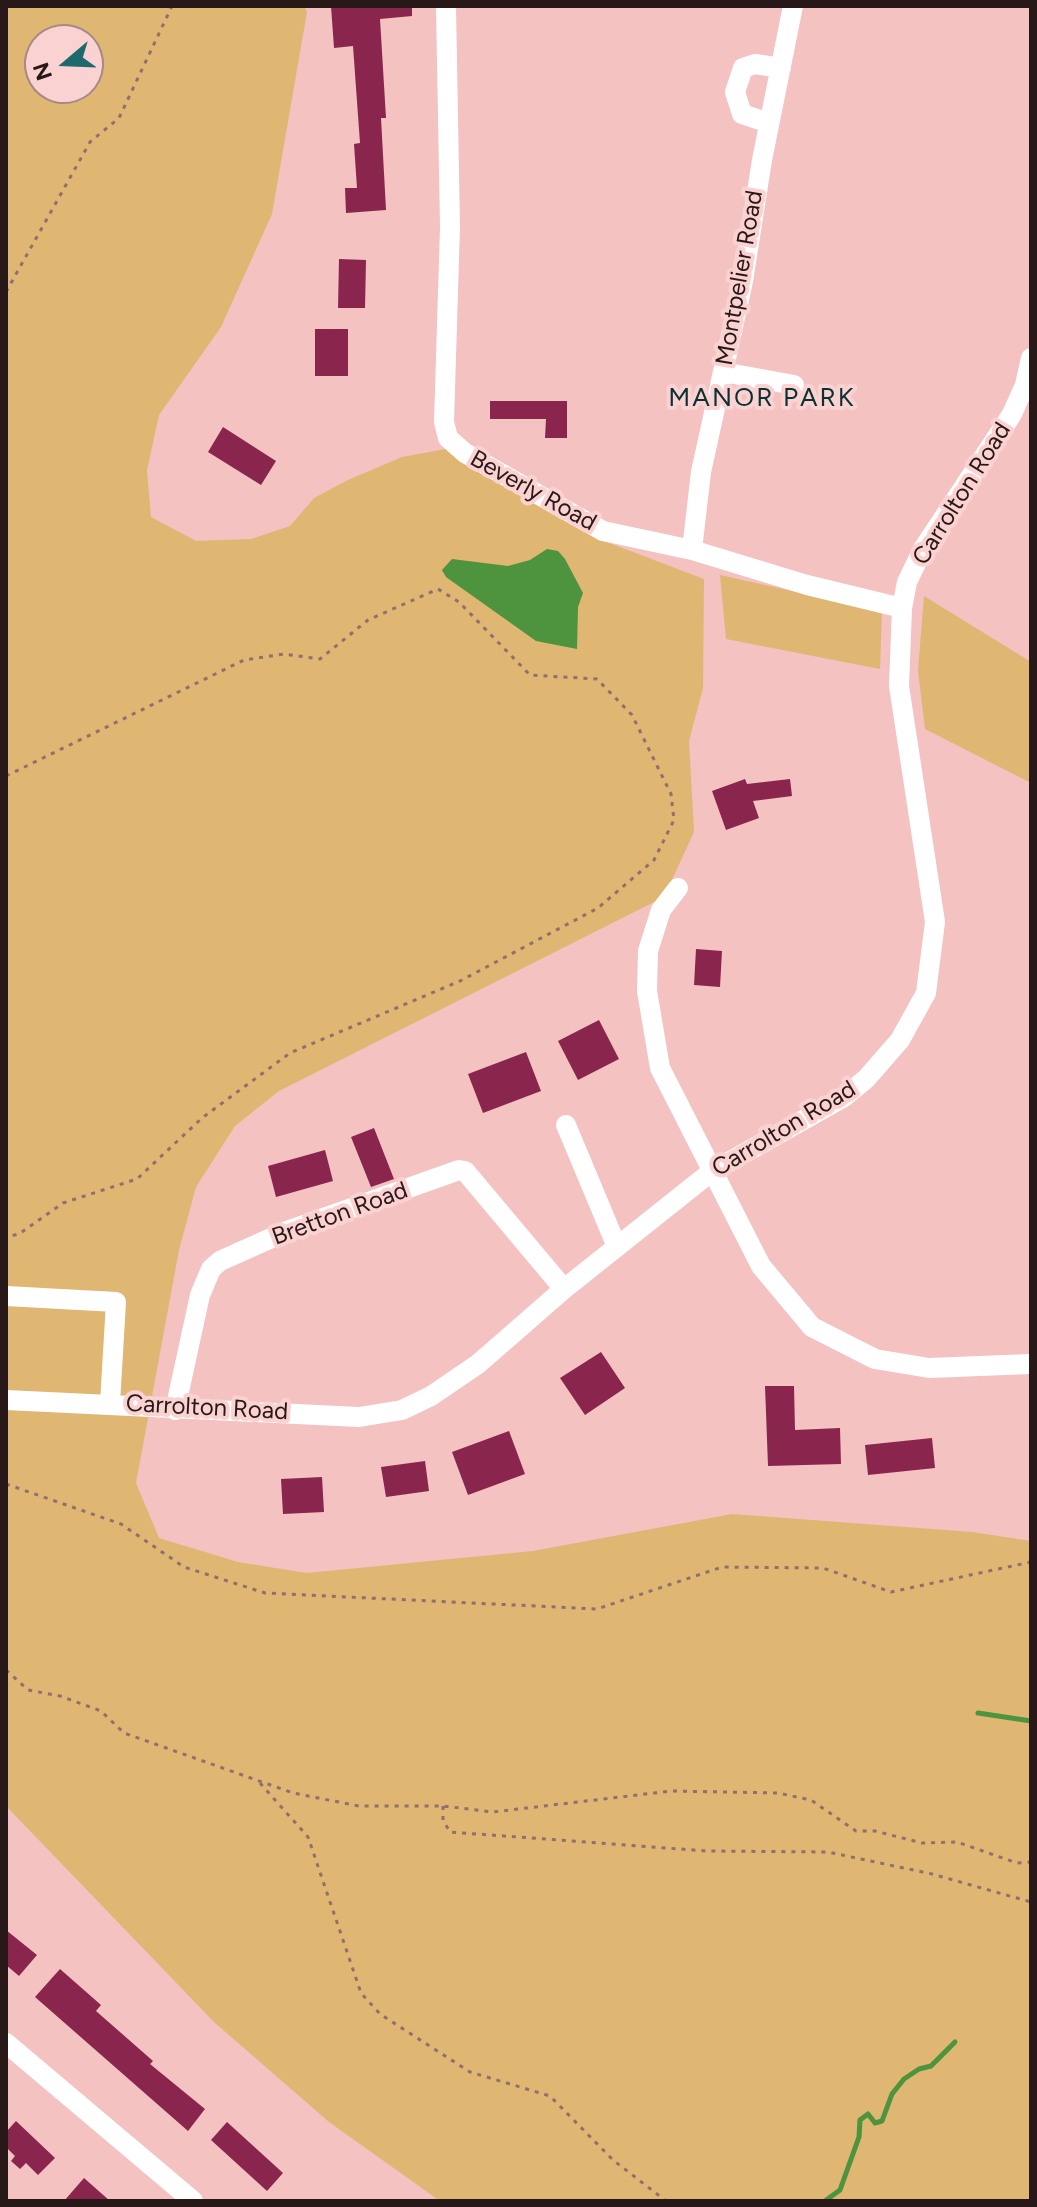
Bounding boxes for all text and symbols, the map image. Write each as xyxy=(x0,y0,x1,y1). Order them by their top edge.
north arrow xyxy=(24,24,104,104)
text: N xyxy=(27,59,58,84)
street label: Montpelier Road xyxy=(710,188,770,368)
district label: MANOR PARK xyxy=(668,382,856,414)
street label: Carrolton Road xyxy=(907,417,1017,571)
street label: Beverly Road xyxy=(465,444,601,538)
street label: Carrolton Road xyxy=(707,1075,861,1183)
street label: Bretton Road xyxy=(268,1176,412,1252)
street label: Carrolton Road xyxy=(125,1389,289,1427)

